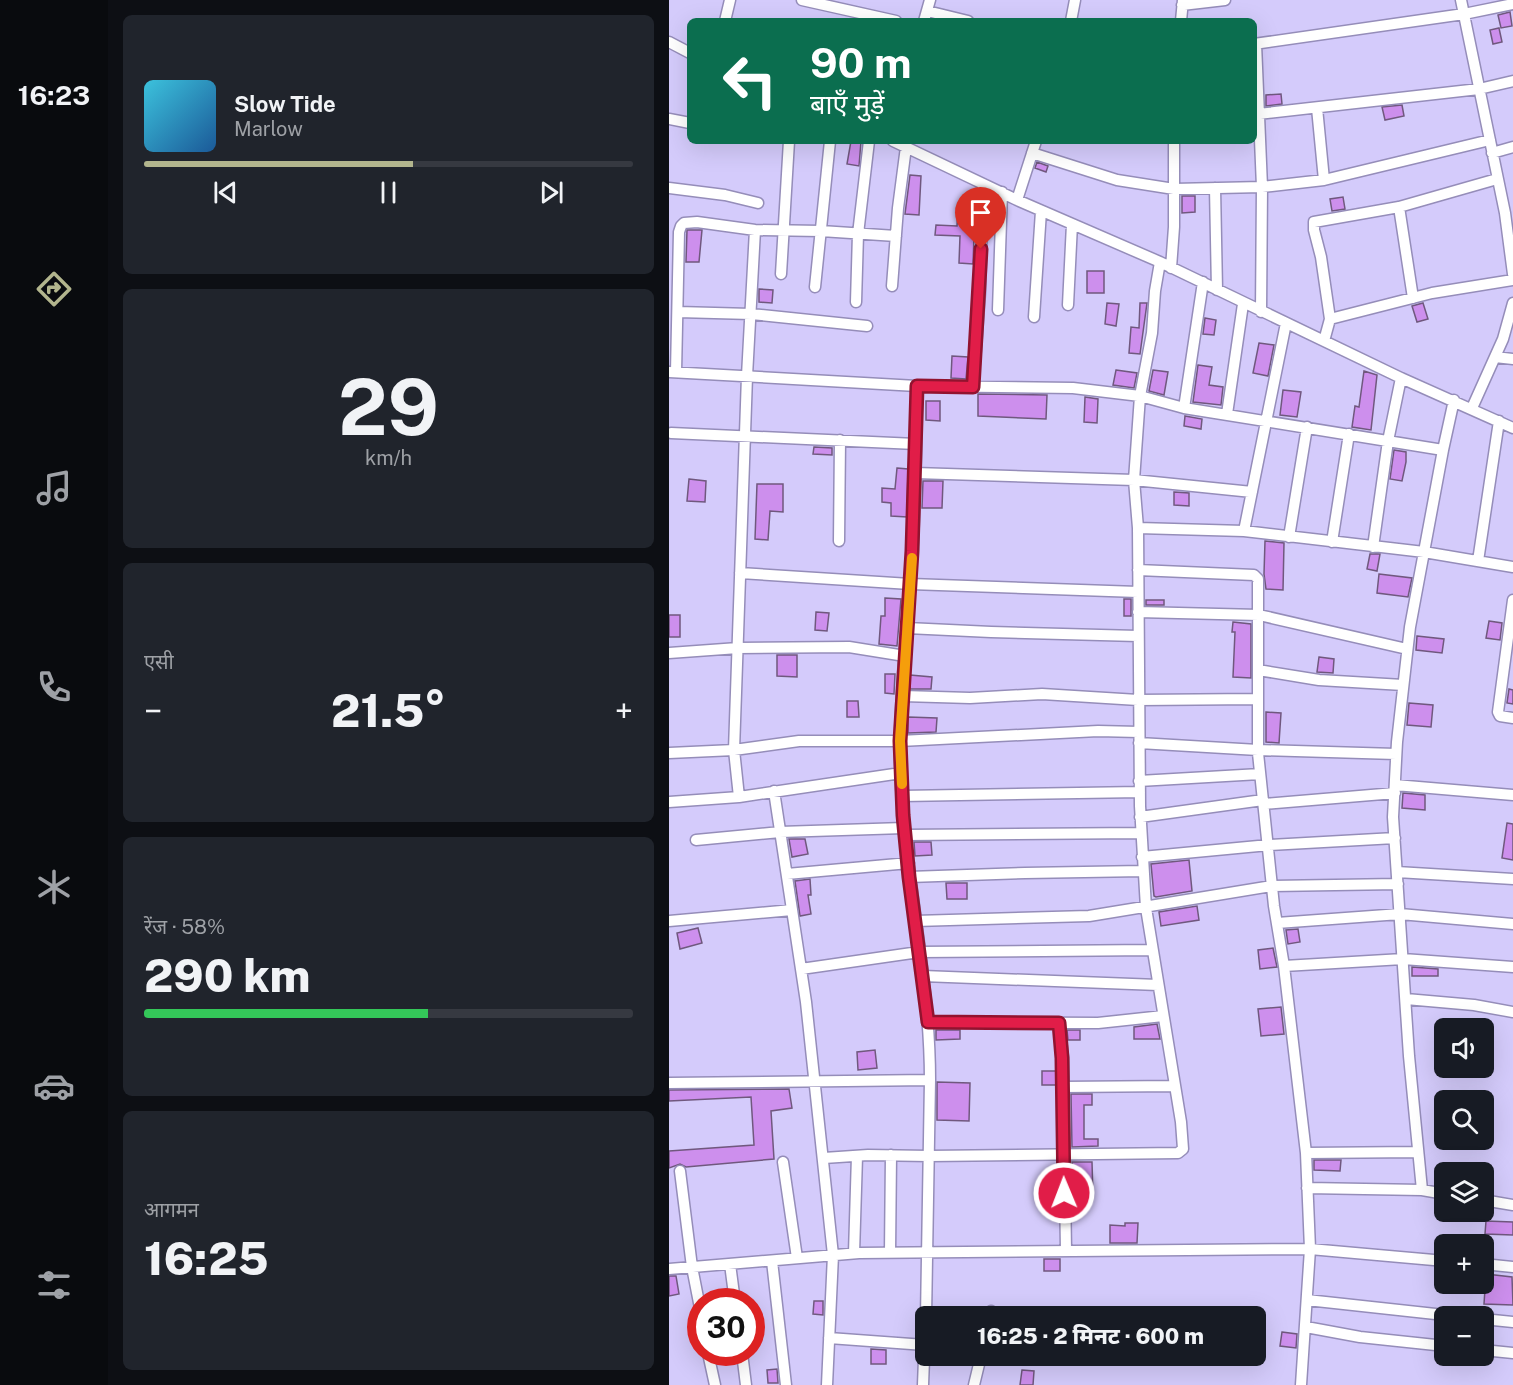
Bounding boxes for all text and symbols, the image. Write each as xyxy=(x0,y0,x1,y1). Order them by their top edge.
text: 90 m xyxy=(810,38,912,87)
icon: left xyxy=(711,42,789,120)
text: 16:23 xyxy=(18,79,90,111)
text: बाएँ मुड़ें xyxy=(810,88,885,120)
text: Slow Tide xyxy=(234,91,336,117)
text: Marlow xyxy=(234,117,303,141)
icon: previous xyxy=(209,176,242,209)
icon: pause xyxy=(372,176,405,209)
icon: next xyxy=(535,176,568,209)
pin xyxy=(955,187,1006,249)
icon: arrive xyxy=(964,196,997,229)
icon: directions xyxy=(33,268,75,310)
text: 29 xyxy=(338,361,439,453)
text: km/h xyxy=(365,446,412,470)
icon: music xyxy=(33,467,75,509)
text: एसी xyxy=(144,650,174,674)
icon: phone xyxy=(33,666,75,708)
text: 21.5° xyxy=(331,684,446,737)
text: − xyxy=(144,692,162,730)
text: + xyxy=(615,692,633,730)
icon: climate xyxy=(33,866,75,908)
text: रेंज · 58% xyxy=(144,915,225,939)
text: 290 km xyxy=(144,949,311,1002)
map controls xyxy=(1434,1018,1494,1366)
button: sound xyxy=(1434,1018,1494,1078)
icon: car xyxy=(33,1065,75,1107)
button: search xyxy=(1434,1090,1494,1150)
position arrow xyxy=(1032,1161,1096,1225)
button: layers xyxy=(1434,1162,1494,1222)
text: आगमन xyxy=(144,1198,199,1222)
text: 16:25 xyxy=(144,1232,269,1285)
button: + xyxy=(1434,1234,1494,1294)
icon: filters xyxy=(33,1264,75,1306)
speed limit sign: 30 xyxy=(687,1288,765,1366)
button: − xyxy=(1434,1306,1494,1366)
text: 16:25 · 2 मिनट · 600 m xyxy=(977,1323,1204,1349)

